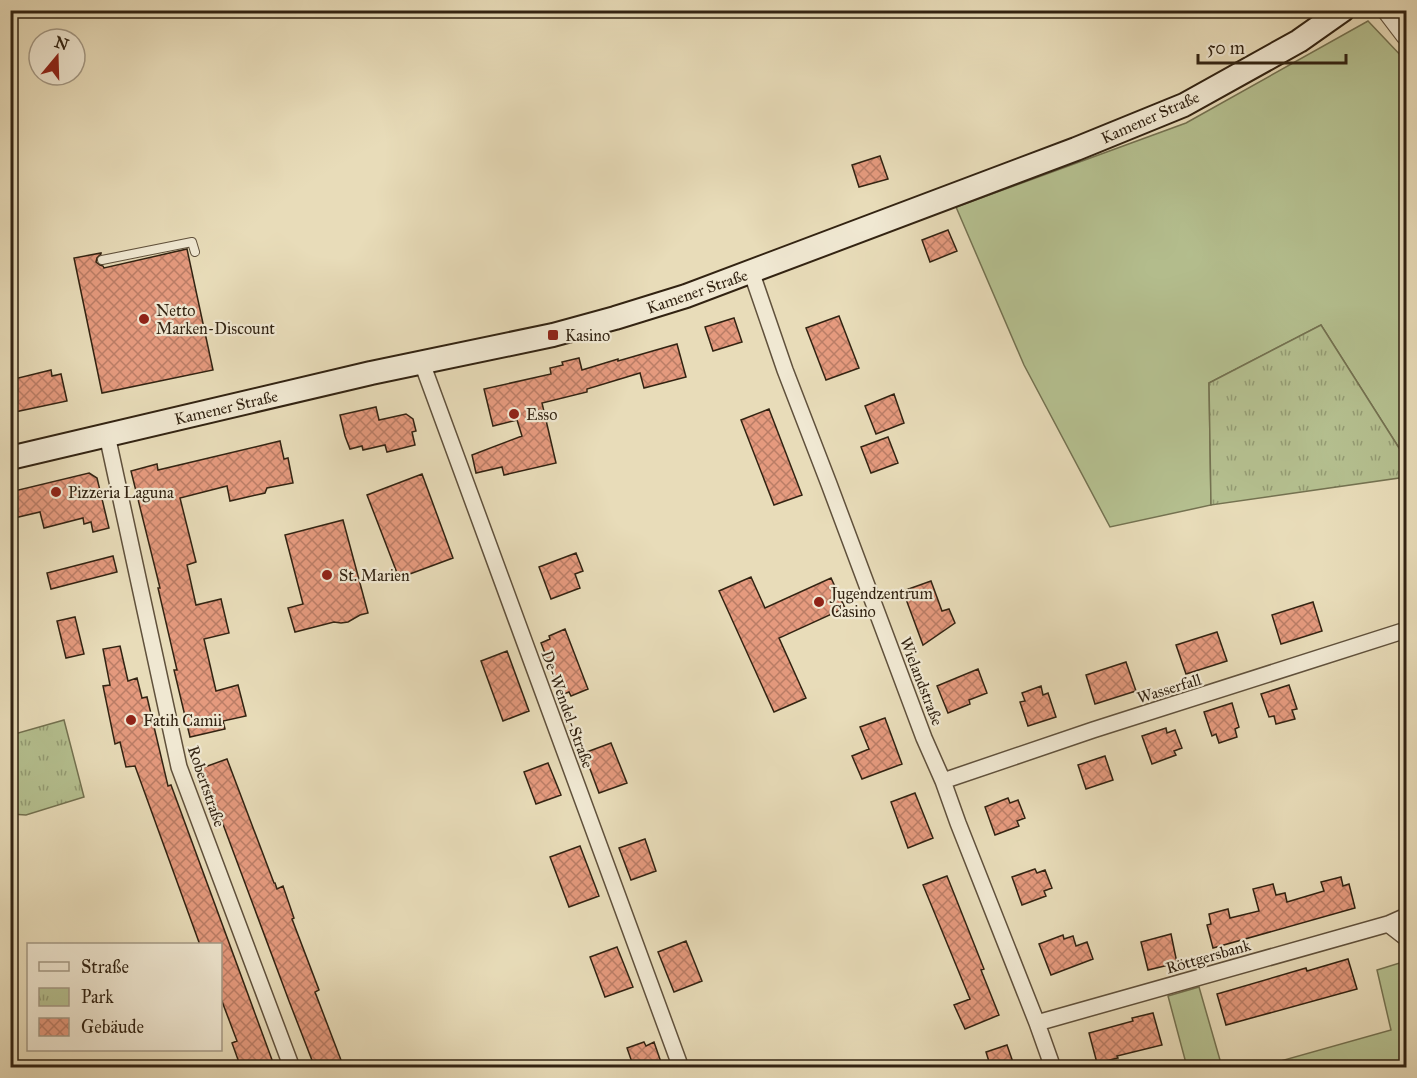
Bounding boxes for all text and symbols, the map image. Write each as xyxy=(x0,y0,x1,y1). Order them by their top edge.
north arrow xyxy=(27,27,87,87)
scale bar xyxy=(1198,27,1346,65)
text: N xyxy=(52,32,72,55)
text: 50 m xyxy=(1207,37,1245,59)
street label: Kamener Straße xyxy=(1098,87,1203,148)
street label: Kamener Straße xyxy=(644,265,750,318)
place label: Netto Marken-Discount xyxy=(156,301,275,338)
marker: Netto Marken-Discount xyxy=(137,312,151,326)
place label: Kasino xyxy=(565,326,610,345)
marker: Kasino xyxy=(546,328,560,342)
street label: Kamener Straße xyxy=(173,386,280,429)
place label: Esso xyxy=(526,405,557,424)
marker: Esso xyxy=(507,407,521,421)
place label: Pizzeria Laguna xyxy=(68,483,174,503)
marker: Pizzeria Laguna xyxy=(49,485,63,499)
place label: St. Marien xyxy=(339,566,410,585)
marker: St. Marien xyxy=(320,568,334,582)
place label: Jugendzentrum Casino xyxy=(829,584,933,621)
marker: Jugendzentrum Casino xyxy=(812,595,826,609)
street label: Wielandstraße xyxy=(896,634,947,728)
street label: De-Wendel-Straße xyxy=(537,648,598,771)
street label: Wasserfall xyxy=(1135,670,1204,707)
place label: Fatih Camii xyxy=(143,711,223,730)
marker: Fatih Camii xyxy=(124,713,138,727)
street label: Robertstraße xyxy=(184,743,229,830)
street label: Röttgersbank xyxy=(1164,935,1253,979)
legend xyxy=(27,943,222,1051)
text: Straße xyxy=(81,956,129,978)
text: Park xyxy=(81,986,114,1008)
text: Gebäude xyxy=(81,1016,144,1038)

